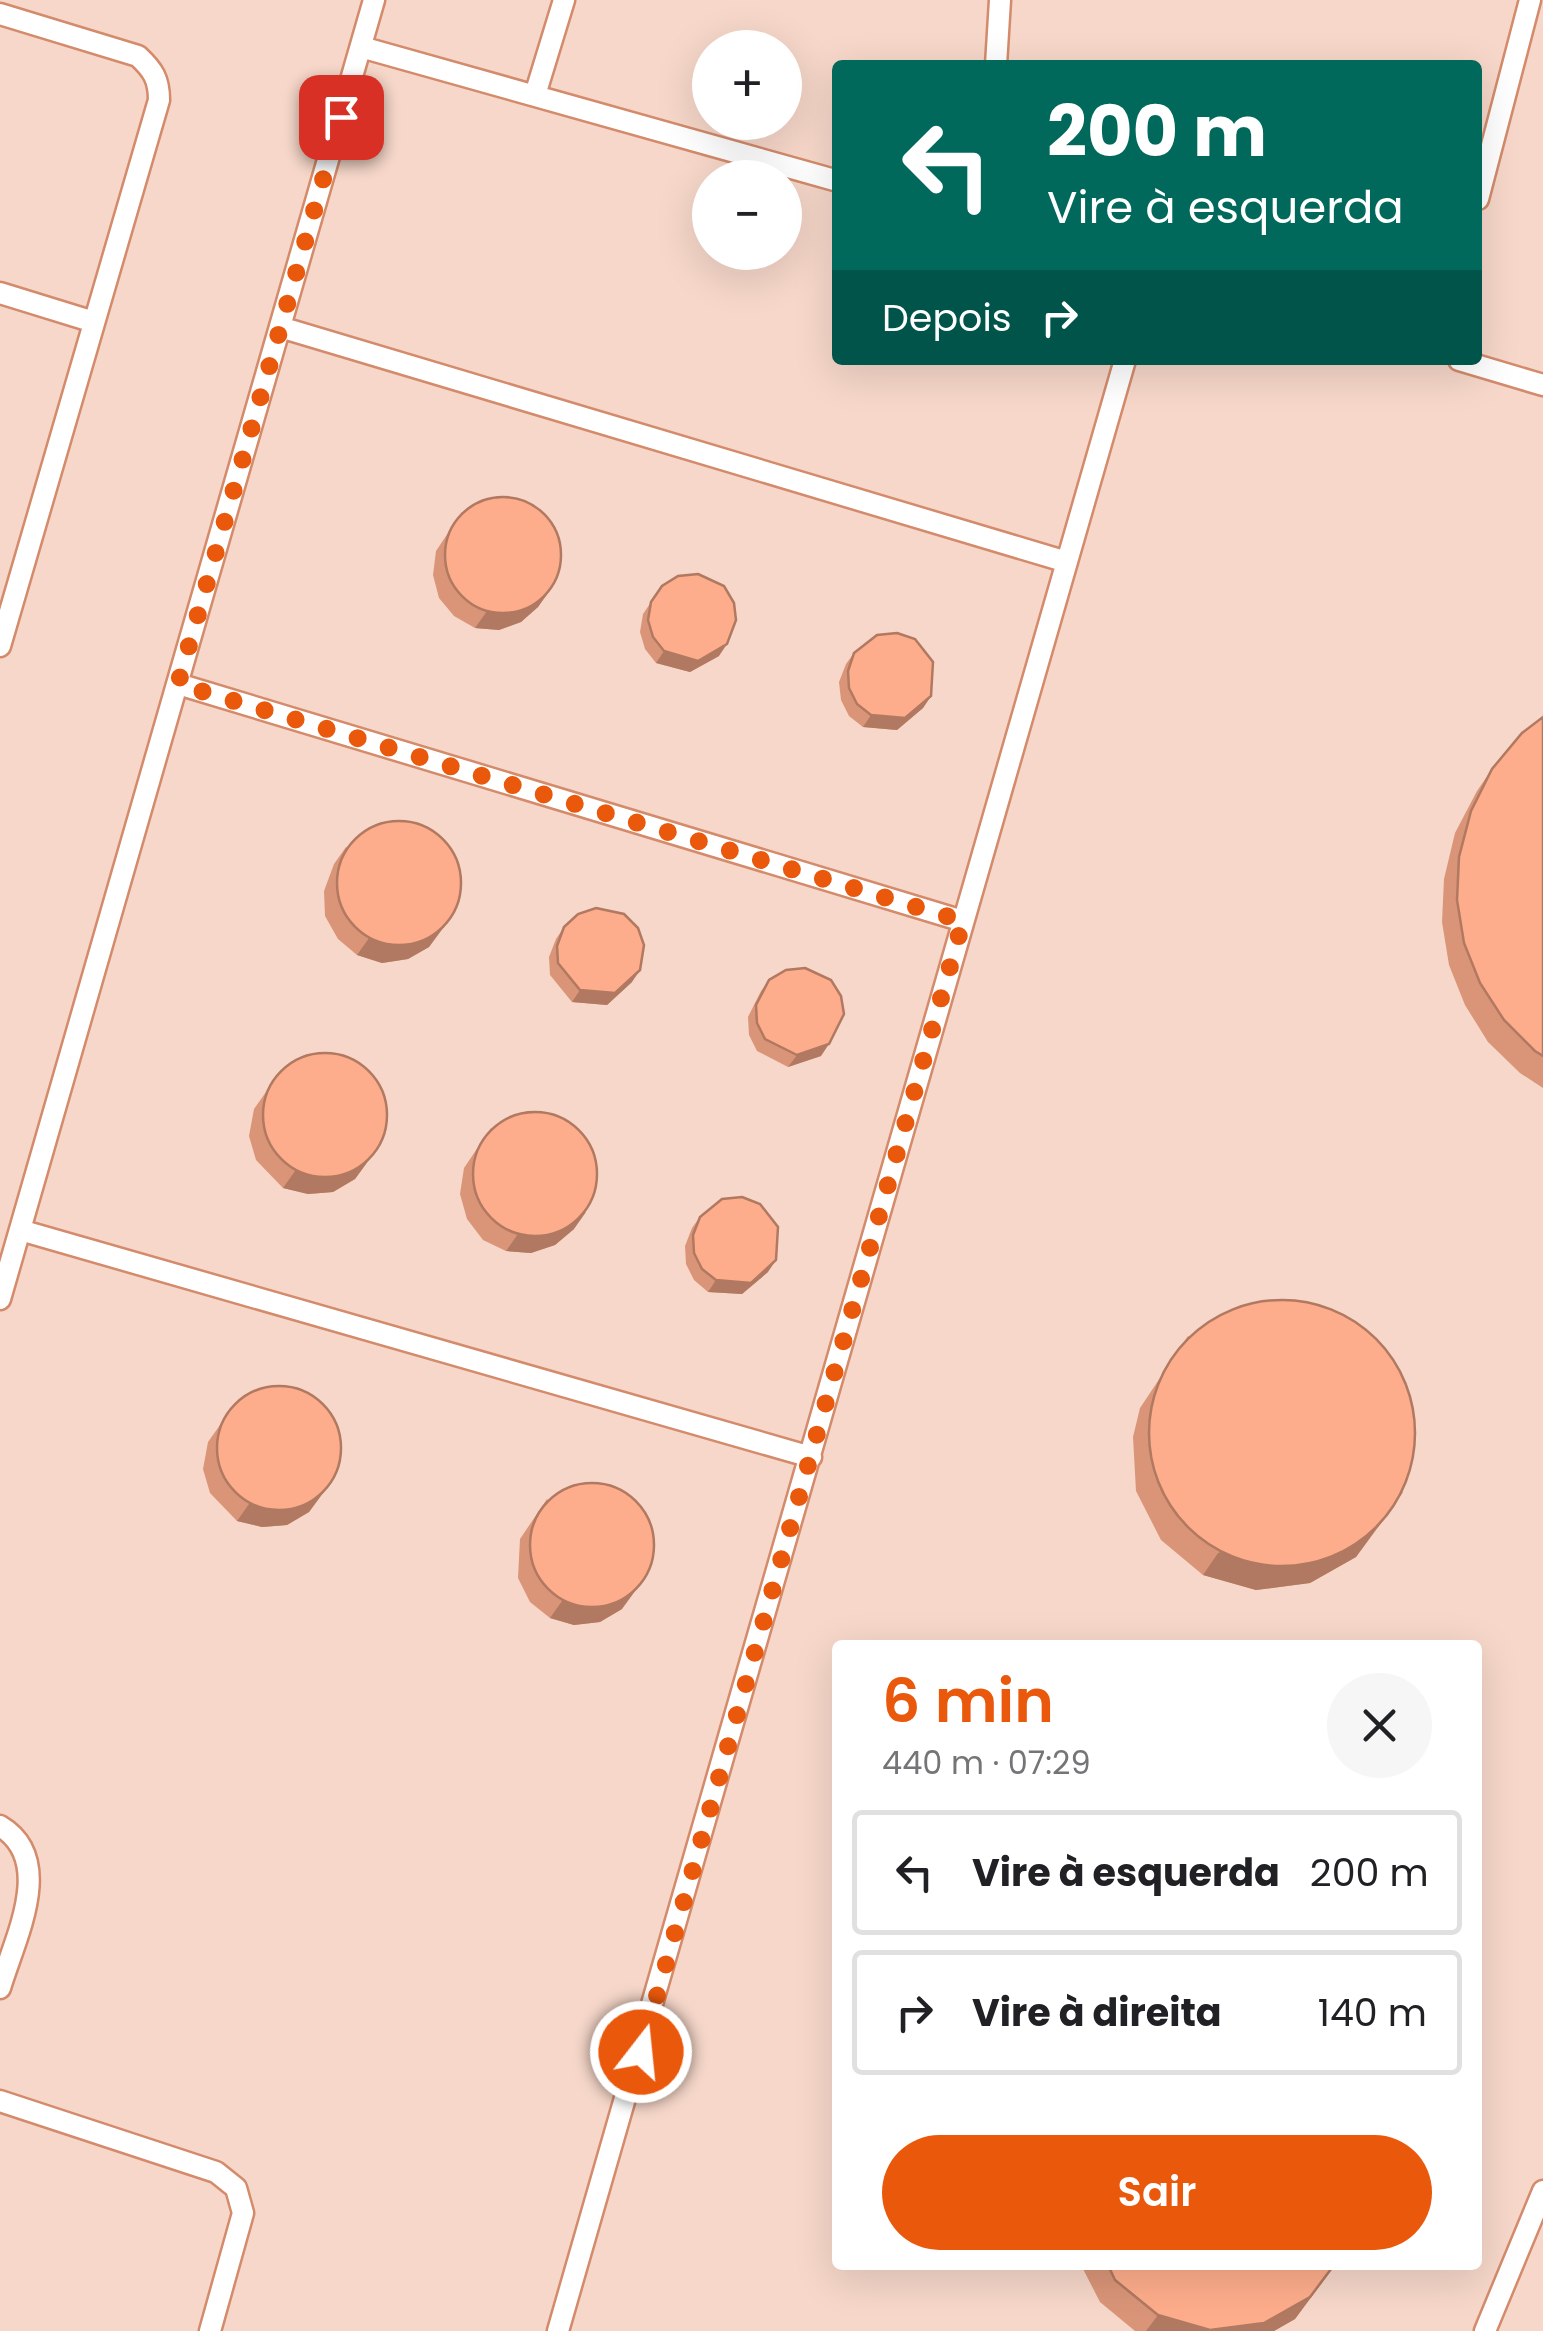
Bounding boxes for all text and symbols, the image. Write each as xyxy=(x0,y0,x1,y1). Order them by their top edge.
map controls xyxy=(692,30,802,270)
button: + xyxy=(692,30,802,140)
pin xyxy=(299,75,384,160)
text: 200 m xyxy=(1047,82,1267,181)
icon: arrive xyxy=(314,90,369,145)
icon: left xyxy=(882,100,1012,230)
button: − xyxy=(692,160,802,270)
text: Vire à esquerda xyxy=(1047,176,1404,239)
icon: right xyxy=(1032,290,1087,345)
text: Depois xyxy=(882,291,1012,344)
text: 6 min xyxy=(882,1659,1054,1743)
button: close xyxy=(1327,1673,1432,1778)
text: 440 m · 07:29 xyxy=(882,1740,1091,1785)
icon: left xyxy=(887,1845,942,1900)
text: Vire à esquerda xyxy=(972,1846,1280,1899)
text: 200 m xyxy=(1310,1846,1429,1899)
icon: right xyxy=(887,1985,942,2040)
text: Vire à direita xyxy=(972,1986,1222,2039)
text: 140 m xyxy=(1318,1986,1427,2039)
position arrow xyxy=(589,2000,693,2104)
button: Sair xyxy=(882,2135,1432,2250)

